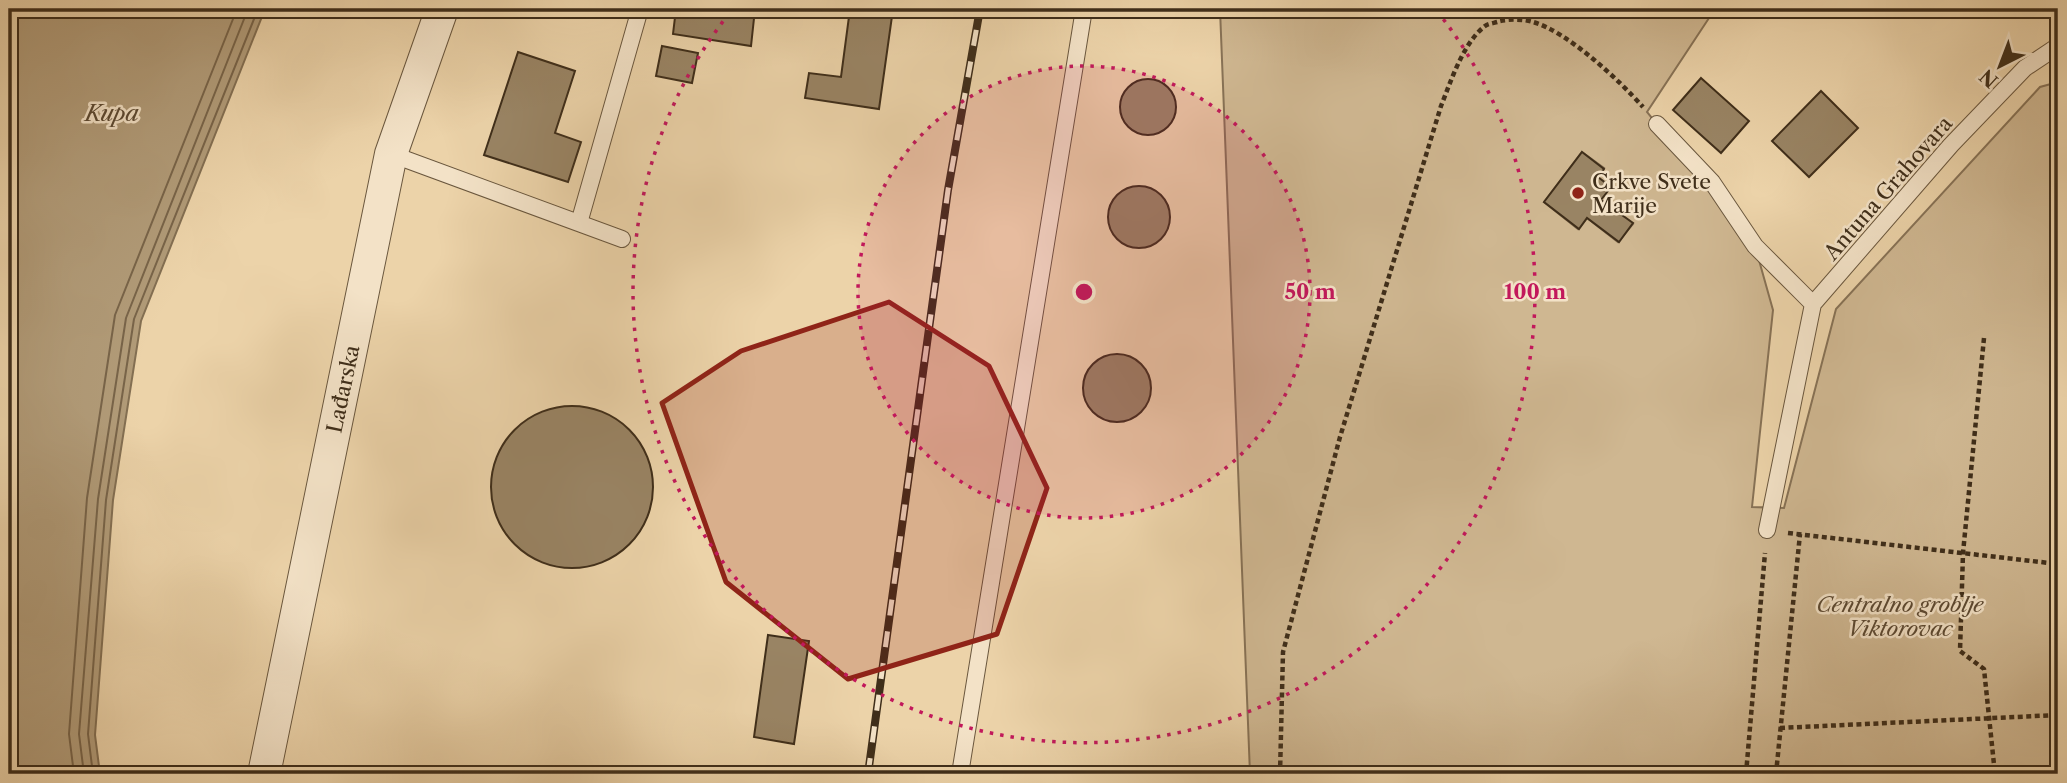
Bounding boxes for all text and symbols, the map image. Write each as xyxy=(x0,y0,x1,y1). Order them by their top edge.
north arrow xyxy=(1966,32,2036,102)
text: N xyxy=(1975,64,2003,92)
water label: Kupa xyxy=(83,99,139,127)
street label: Antuna Grahovara xyxy=(1818,110,1958,266)
place label: Crkve Svete Marije xyxy=(1592,169,1711,218)
marker: Crkve Svete Marije xyxy=(1570,185,1586,201)
text: 50 m xyxy=(1284,279,1336,304)
text: 100 m xyxy=(1504,279,1566,304)
centre of rings xyxy=(1072,280,1096,304)
street label: Lađarska xyxy=(321,342,365,435)
park label: Centralno groblje Viktorovac xyxy=(1817,592,1984,641)

